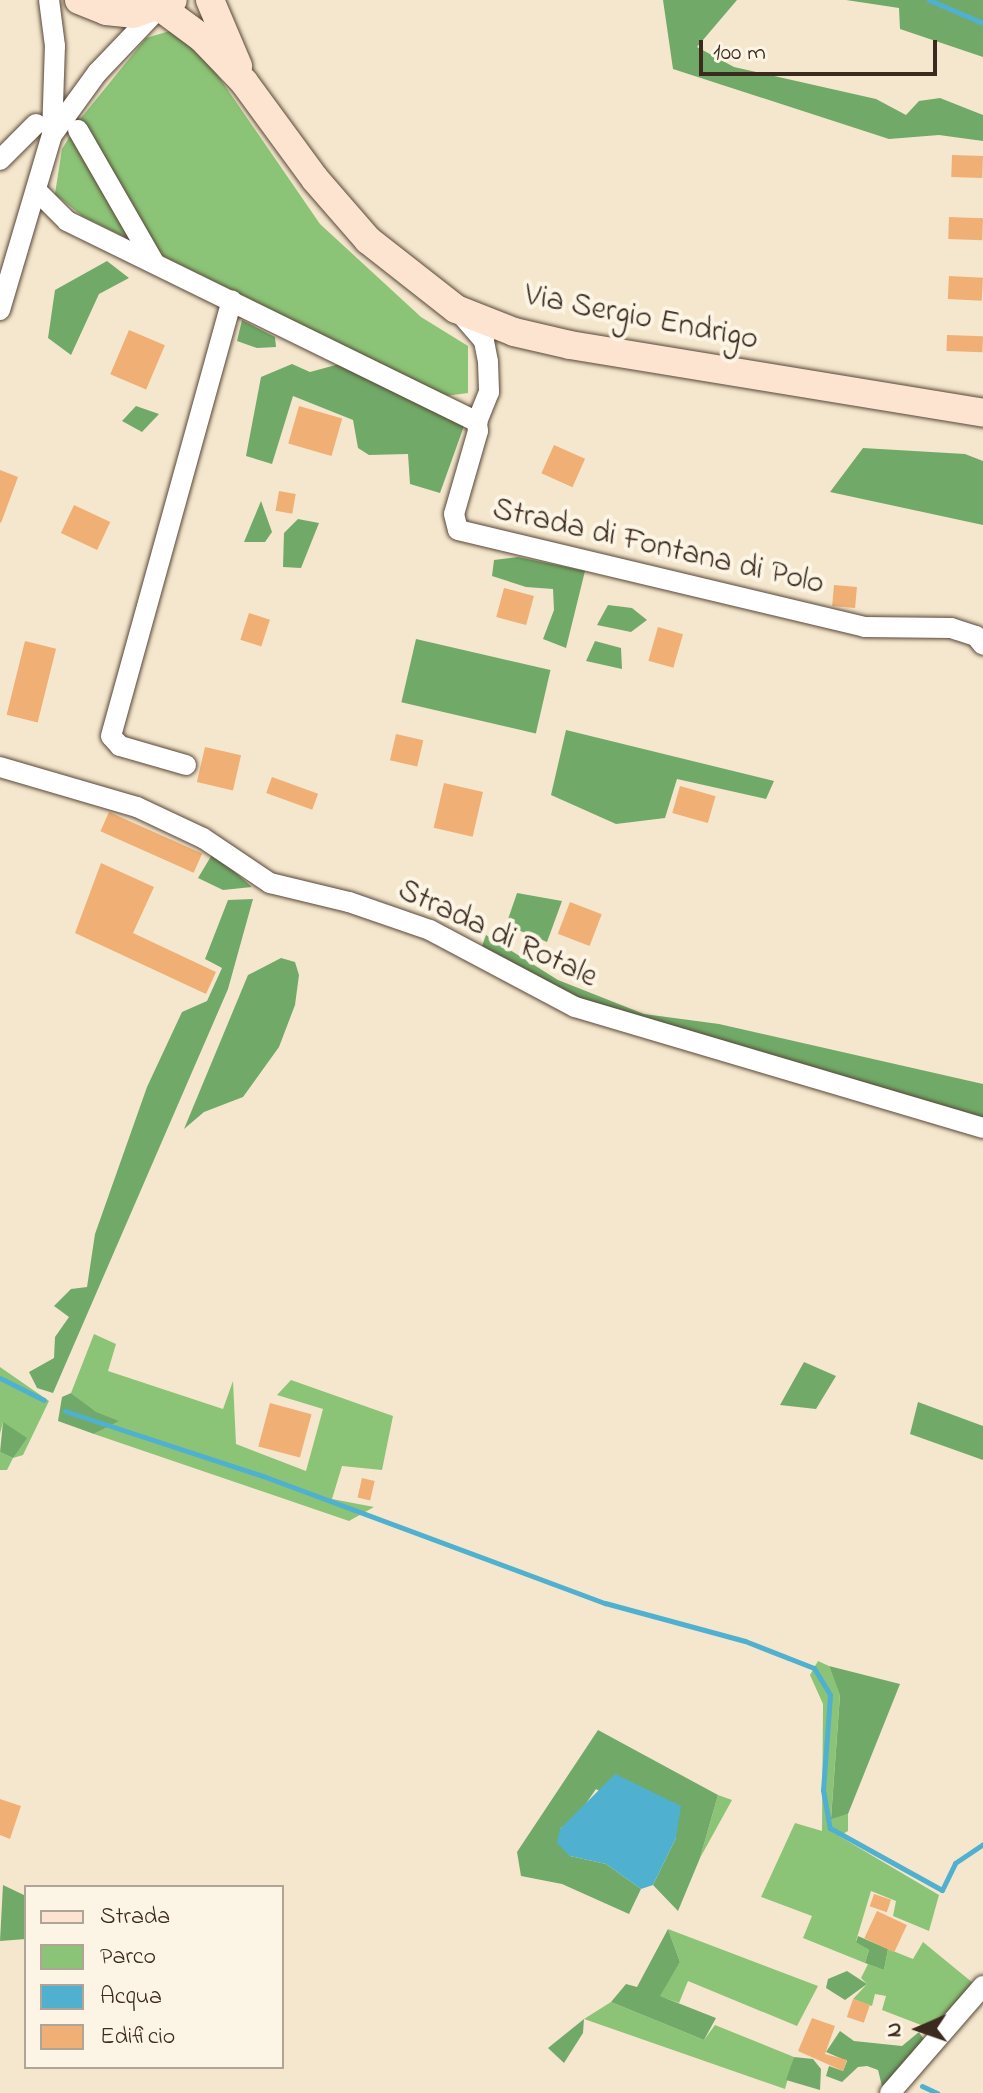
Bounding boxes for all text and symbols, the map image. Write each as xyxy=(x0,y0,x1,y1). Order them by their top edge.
scale bar xyxy=(703,24,941,74)
text: 100 m xyxy=(713,36,766,71)
street label: Via Sergio Endrigo xyxy=(521,278,761,360)
street label: Strada di Fontana di Polo xyxy=(489,491,827,605)
street label: Strada di Rotale xyxy=(391,872,603,998)
legend xyxy=(24,1885,284,2069)
text: Strada xyxy=(100,1900,170,1935)
text: Parco xyxy=(100,1940,156,1975)
text: Acqua xyxy=(100,1980,162,2015)
north arrow xyxy=(879,1989,959,2069)
text: Edificio xyxy=(100,2020,175,2055)
text: N xyxy=(879,2022,911,2038)

